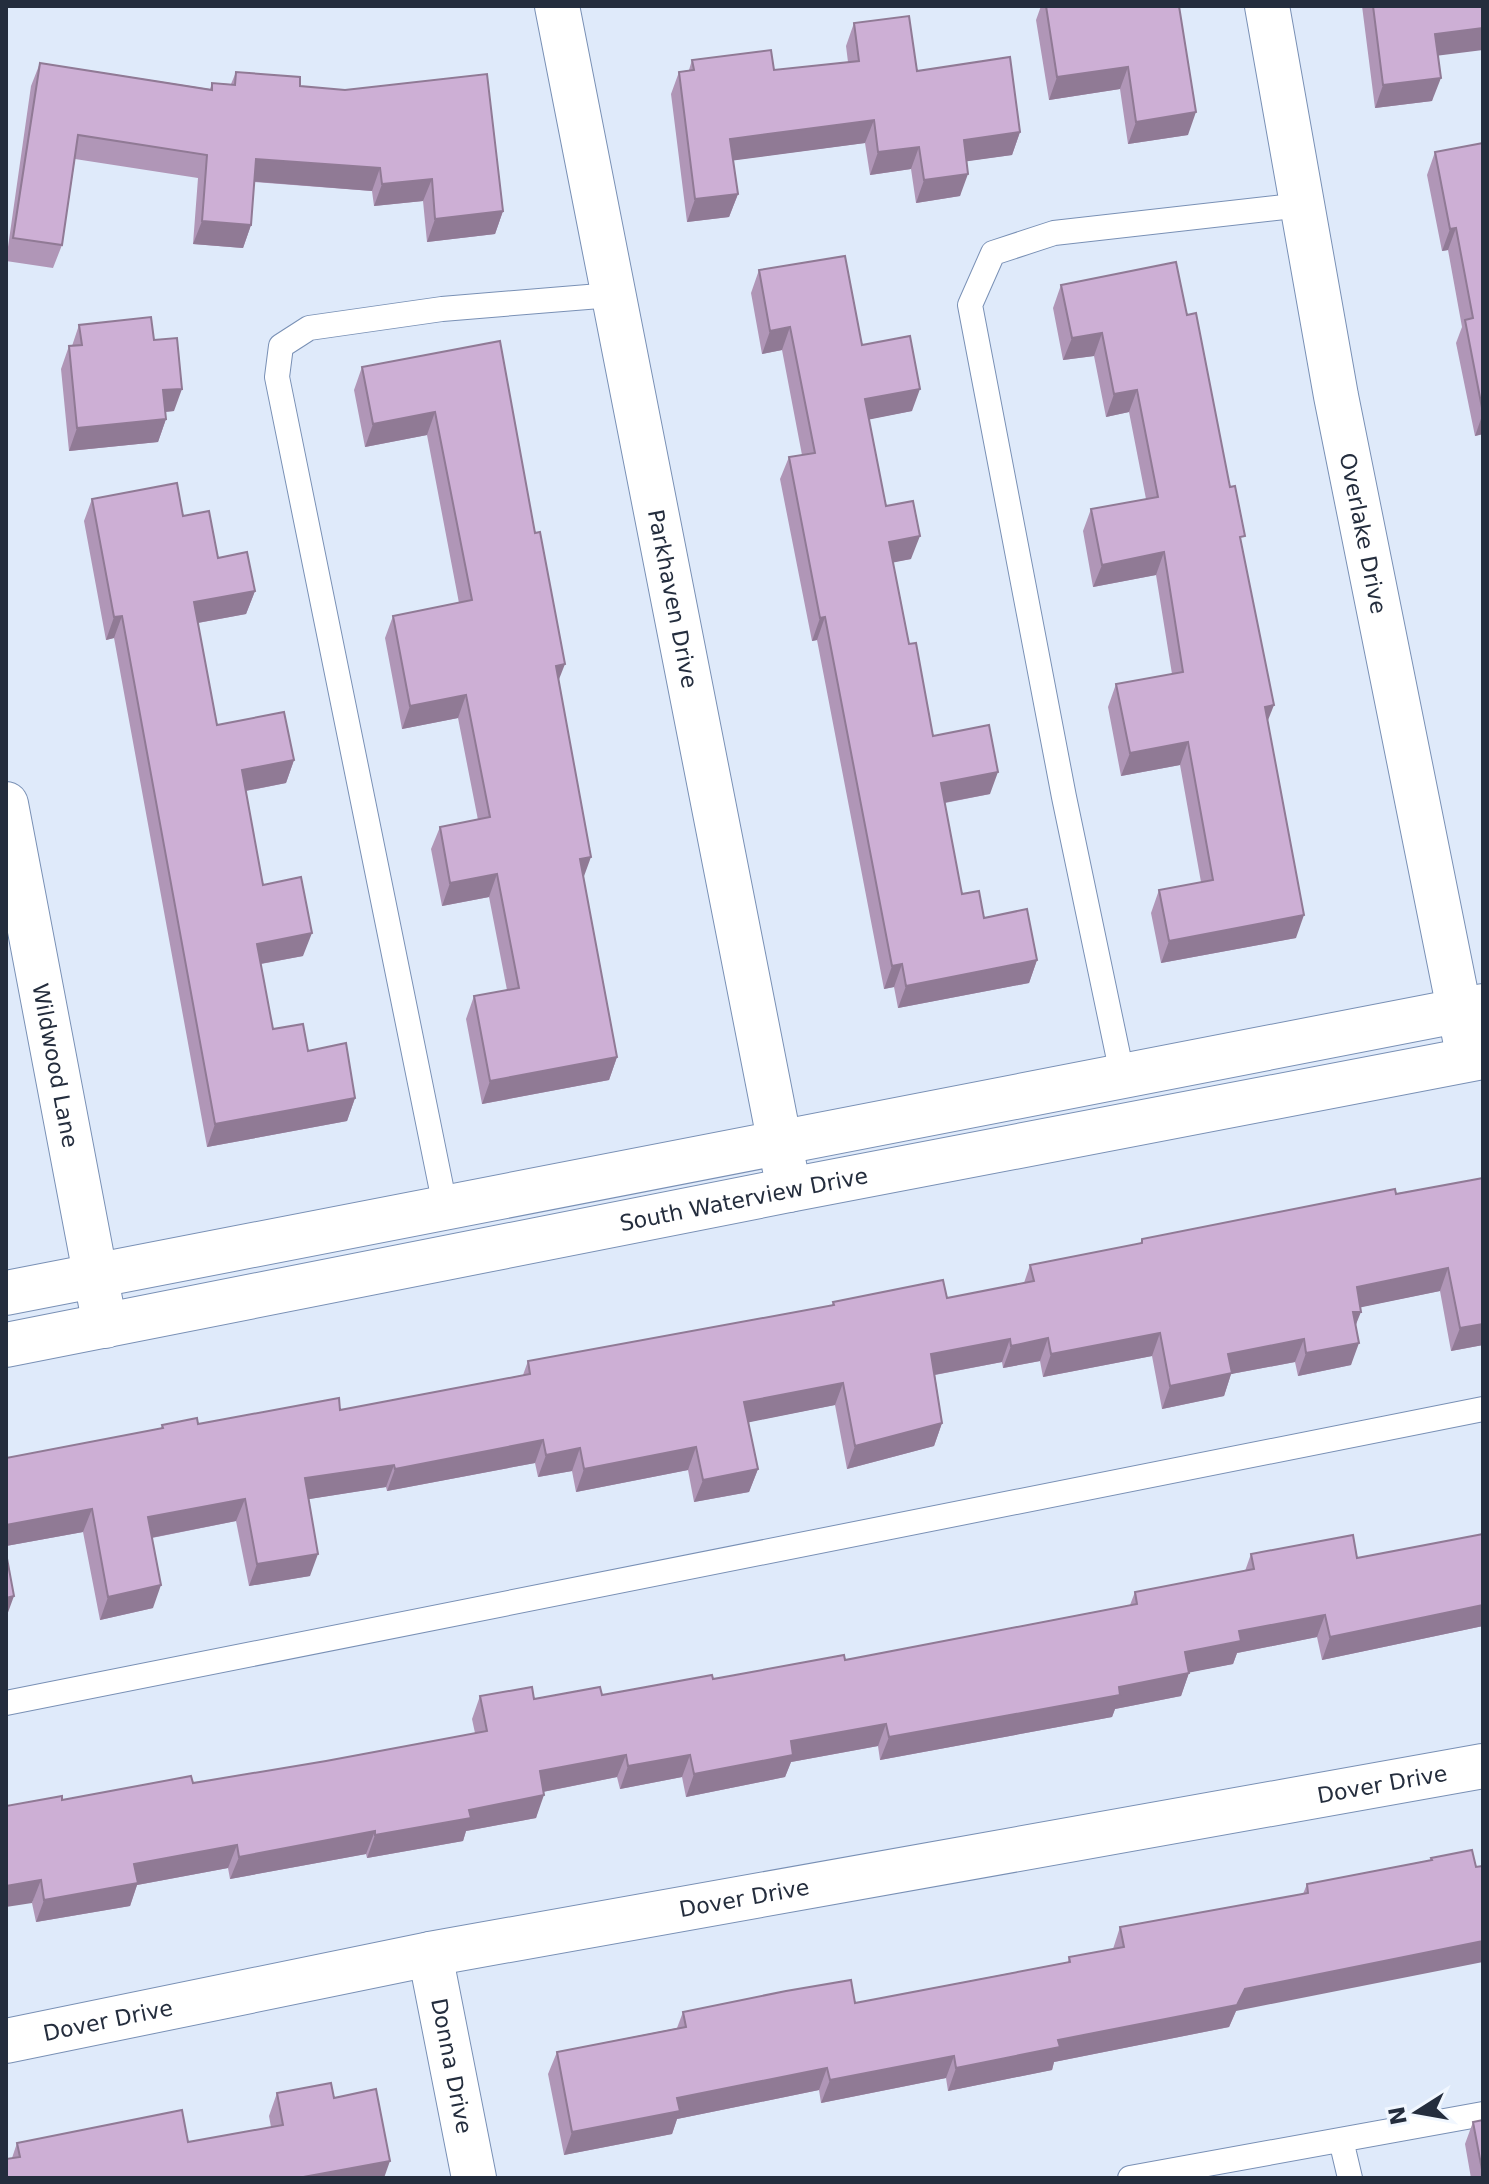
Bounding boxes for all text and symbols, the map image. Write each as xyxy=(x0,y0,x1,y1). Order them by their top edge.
street label: Overlake Drive xyxy=(1335,451,1391,616)
street label: Parkhaven Drive xyxy=(643,507,702,690)
street label: Wildwood Lane xyxy=(27,981,83,1150)
street label: South Waterview Drive xyxy=(618,1163,870,1236)
street label: Dover Drive xyxy=(1315,1761,1449,1808)
street label: Dover Drive xyxy=(677,1875,811,1922)
street label: Dover Drive xyxy=(41,1995,175,2046)
street label: Donna Drive xyxy=(426,1996,477,2136)
north arrow xyxy=(1377,2072,1457,2152)
text: N xyxy=(1384,2104,1412,2127)

